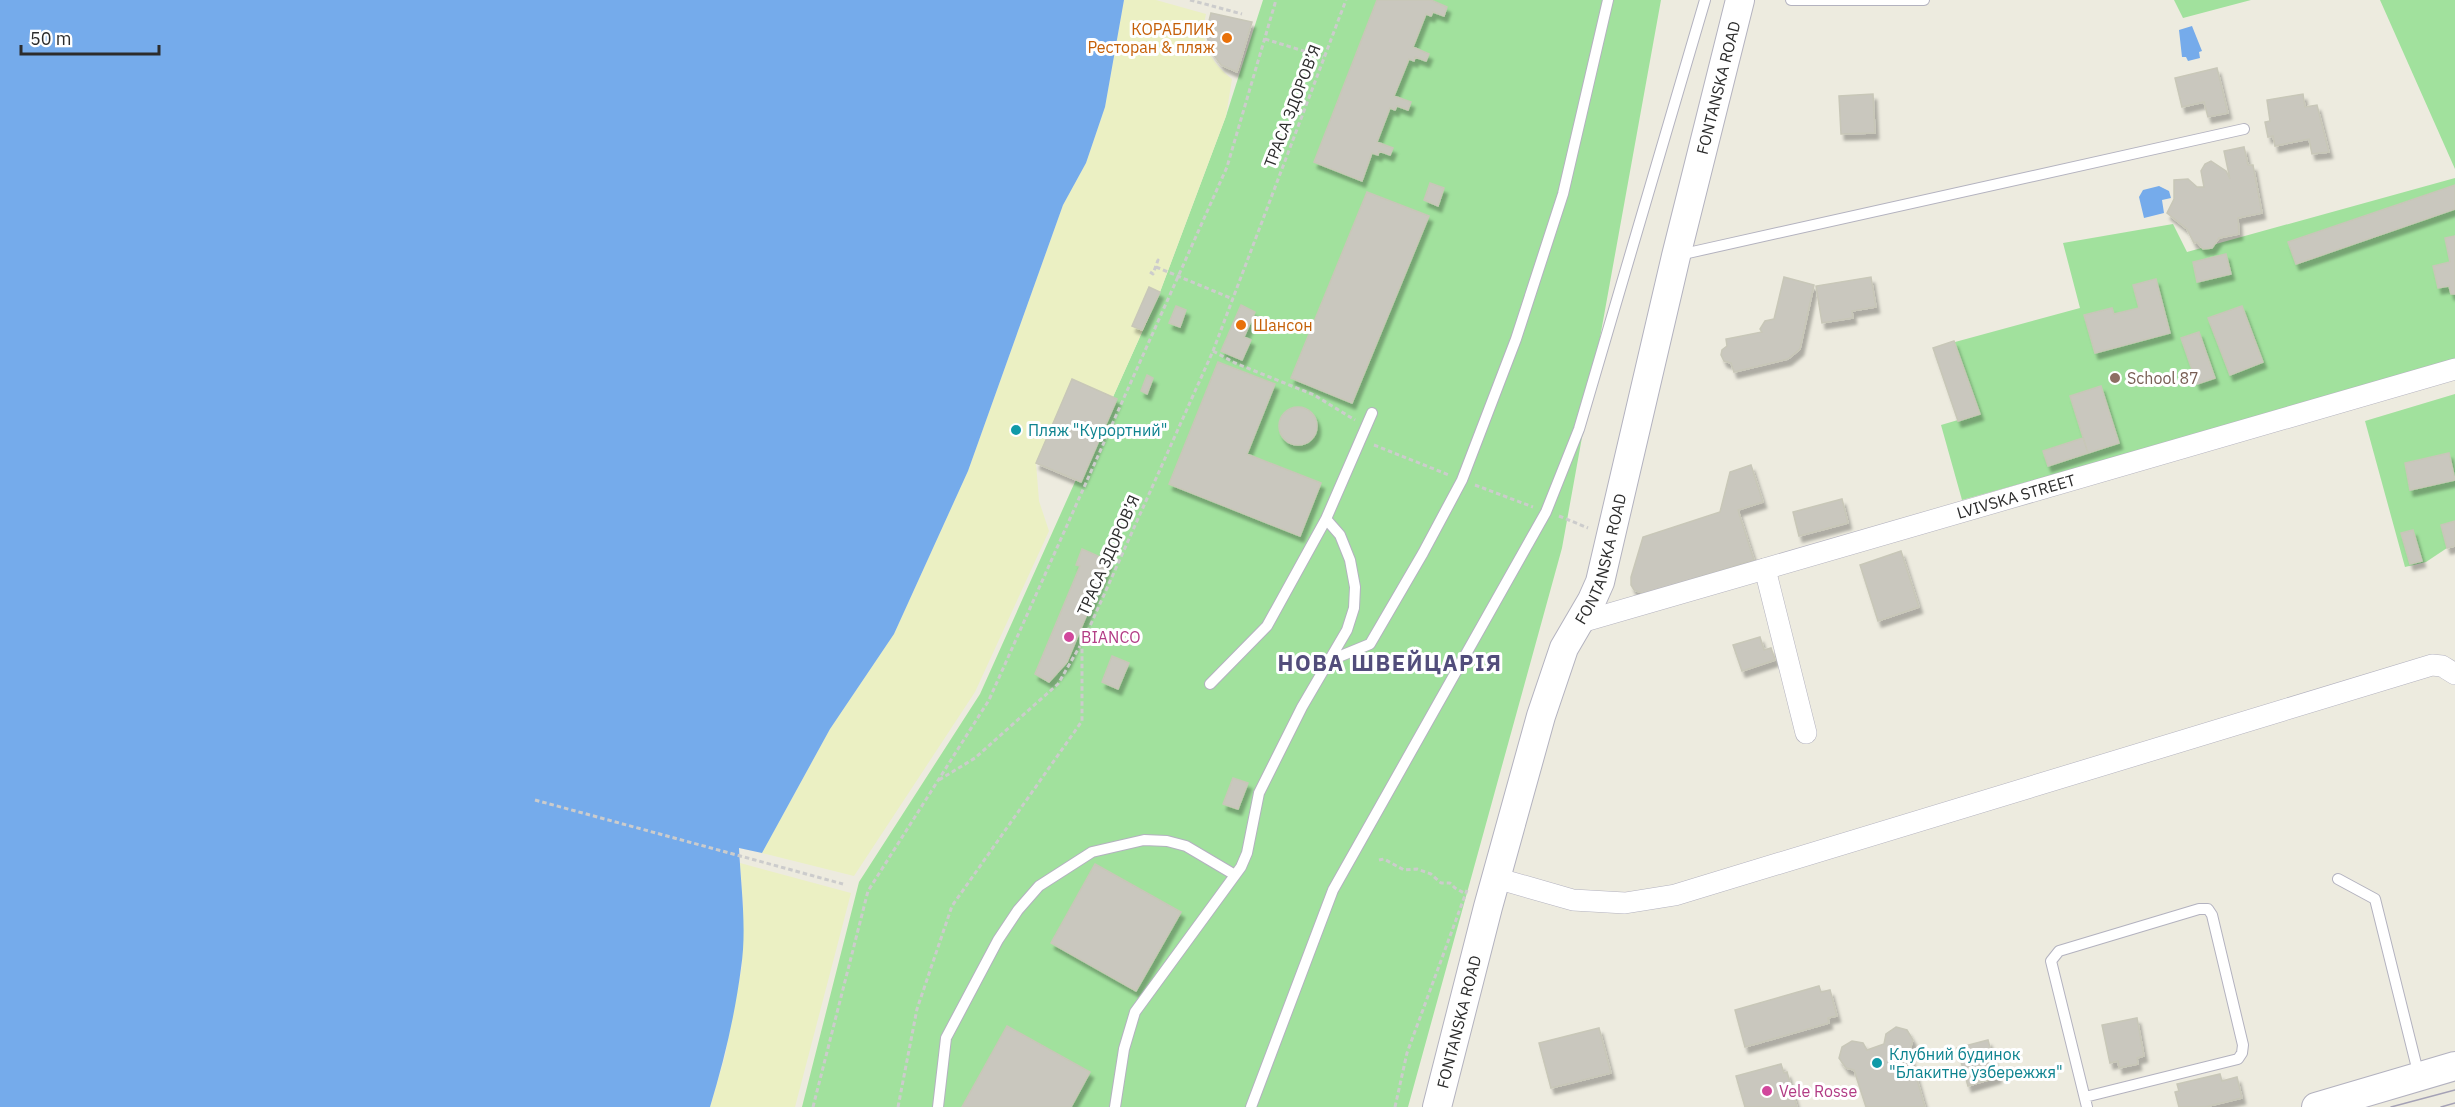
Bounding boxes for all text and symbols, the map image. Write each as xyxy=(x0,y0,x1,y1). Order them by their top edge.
scale bar xyxy=(21,18,159,56)
place label: КОРАБЛИК Ресторан & пляж xyxy=(1087,19,1215,57)
street label: FONTANSKA ROAD xyxy=(1692,19,1744,156)
text: 50 m xyxy=(30,27,72,50)
marker: КОРАБЛИК Ресторан & пляж xyxy=(1220,31,1234,45)
street label: ТРАСА ЗДОРОВ’Я xyxy=(1259,42,1325,170)
place label: Шансон xyxy=(1253,315,1313,335)
marker: Шансон xyxy=(1234,318,1248,332)
place label: School 87 xyxy=(2127,368,2199,388)
marker: School 87 xyxy=(2108,371,2122,385)
place label: Пляж "Курортний" xyxy=(1028,420,1167,440)
marker: Пляж "Курортний" xyxy=(1009,423,1023,437)
street label: LVIVSKA STREET xyxy=(1954,469,2078,523)
street label: FONTANSKA ROAD xyxy=(1570,491,1630,628)
street label: ТРАСА ЗДОРОВ’Я xyxy=(1072,492,1144,618)
place label: BIANCO xyxy=(1081,627,1140,647)
marker: BIANCO xyxy=(1062,630,1076,644)
district label: НОВА ШВЕЙЦАРІЯ xyxy=(1278,648,1502,677)
street label: FONTANSKA ROAD xyxy=(1432,953,1485,1090)
place label: Клубний будинок "Блакитне узбережжя" xyxy=(1889,1044,2063,1082)
marker: Клубний будинок "Блакитне узбережжя" xyxy=(1870,1056,1884,1070)
place label: Vele Rosse xyxy=(1779,1081,1857,1101)
marker: Vele Rosse xyxy=(1760,1084,1774,1098)

